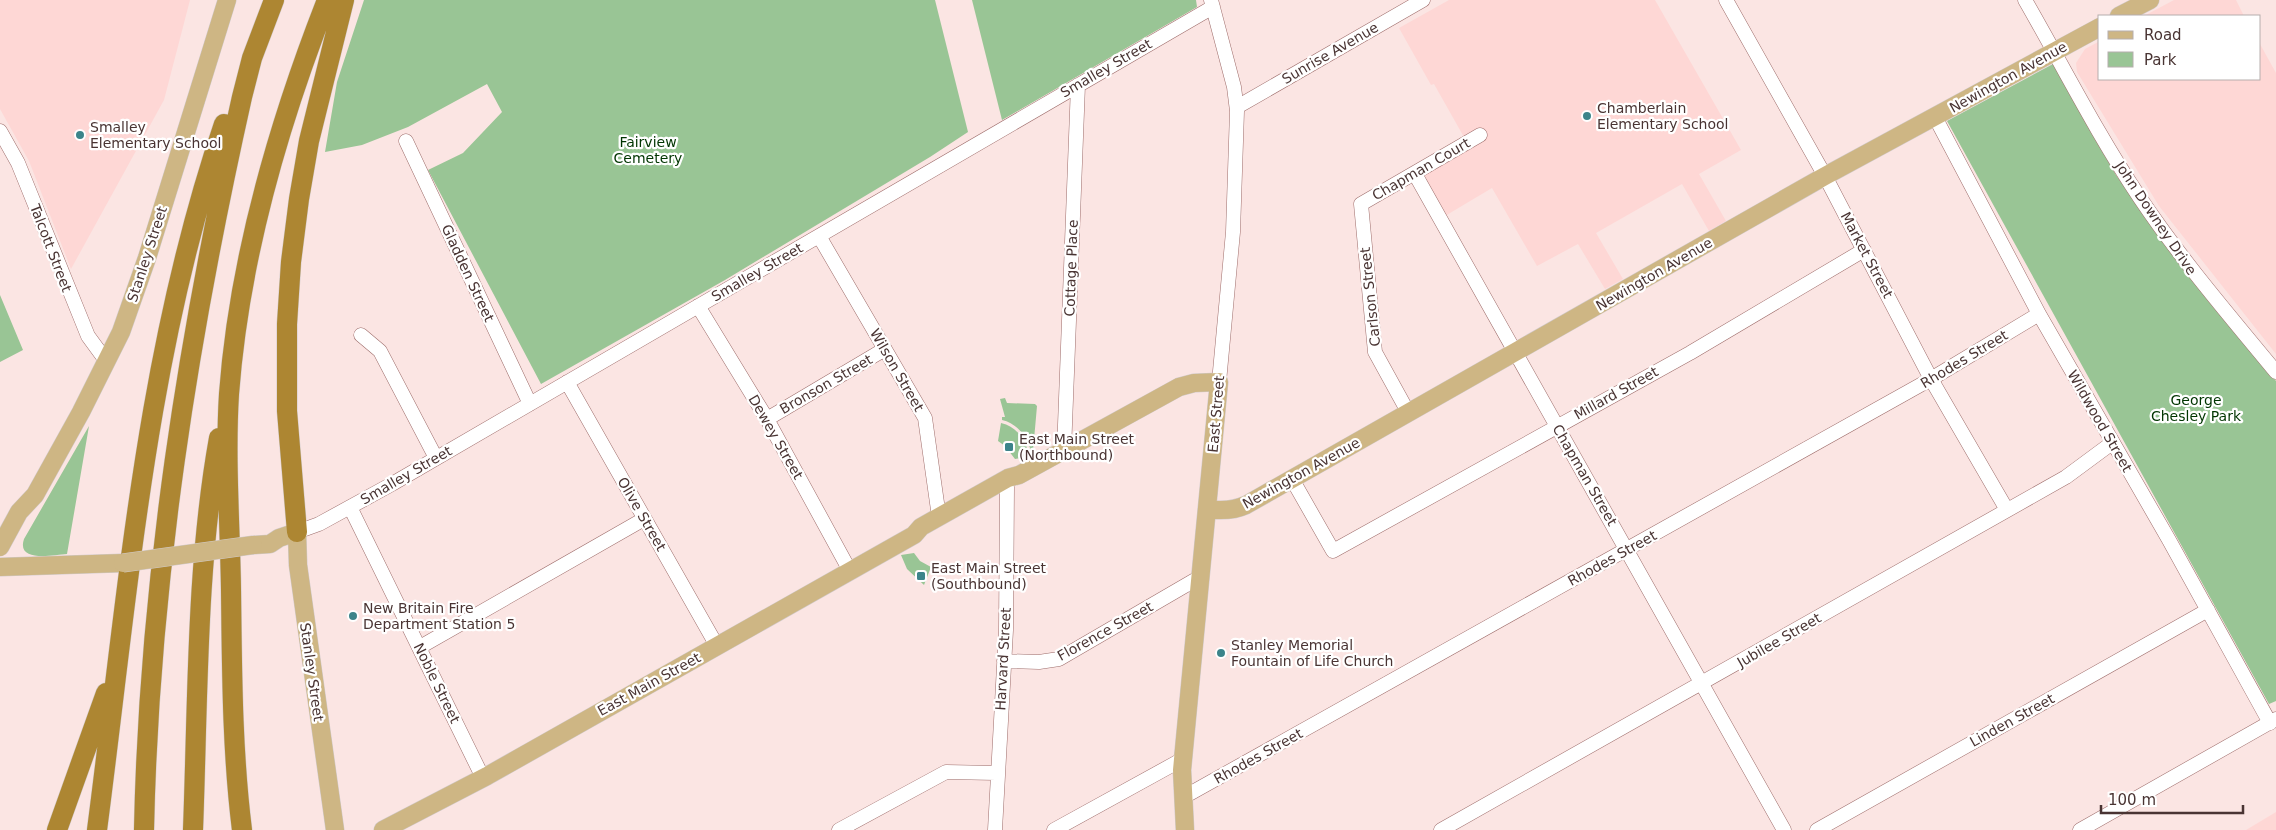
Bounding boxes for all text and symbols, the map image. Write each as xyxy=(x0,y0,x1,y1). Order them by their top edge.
legend xyxy=(2098,15,2261,80)
street label: Sunrise Avenue xyxy=(1279,19,1381,87)
text: Road xyxy=(2144,26,2182,44)
street label: Smalley Street xyxy=(1057,35,1155,101)
street label: Newington Avenue xyxy=(1947,38,2069,116)
text: Park xyxy=(2144,51,2177,69)
place label: Chamberlain Elementary School xyxy=(1597,100,1729,132)
marker: Chamberlain Elementary School xyxy=(1581,110,1593,122)
place label: Smalley Elementary School xyxy=(90,119,222,151)
marker: Smalley Elementary School xyxy=(74,129,86,141)
park label: Fairview Cemetery xyxy=(614,134,682,166)
street label: Chapman Court xyxy=(1369,134,1473,203)
street label: John Downey Drive xyxy=(2112,157,2200,278)
street label: Talcott Street xyxy=(27,201,75,295)
street label: Stanley Street xyxy=(124,204,170,304)
street label: Market Street xyxy=(1838,209,1897,301)
street label: Cottage Place xyxy=(1061,219,1081,317)
street label: Gladden Street xyxy=(438,222,498,325)
street label: Newington Avenue xyxy=(1593,234,1715,314)
street label: Smalley Street xyxy=(708,239,806,305)
street label: Carlson Street xyxy=(1357,246,1383,347)
street label: Wilson Street xyxy=(867,326,927,415)
street label: Rhodes Street xyxy=(1917,326,2011,391)
street label: Bronson Street xyxy=(777,351,876,417)
street label: Millard Street xyxy=(1571,363,1661,423)
street label: Wildwood Street xyxy=(2064,367,2136,475)
street label: East Street xyxy=(1205,374,1227,453)
street label: Dewey Street xyxy=(745,392,807,482)
park label: George Chesley Park xyxy=(2151,392,2242,424)
street label: Chapman Street xyxy=(1550,422,1621,529)
place label: East Main Street (Northbound) xyxy=(1019,431,1135,463)
street label: Newington Avenue xyxy=(1240,434,1362,512)
marker: East Main Street (Northbound) xyxy=(1003,441,1015,453)
street label: Smalley Street xyxy=(357,442,455,508)
street label: Olive Street xyxy=(614,474,670,554)
street label: Rhodes Street xyxy=(1565,527,1660,589)
place label: East Main Street (Southbound) xyxy=(931,560,1047,592)
marker: East Main Street (Southbound) xyxy=(915,570,927,582)
street label: Florence Street xyxy=(1054,598,1156,664)
place label: New Britain Fire Department Station 5 xyxy=(363,600,515,632)
street label: Harvard Street xyxy=(992,607,1014,711)
street label: Jubilee Street xyxy=(1733,609,1824,671)
marker: New Britain Fire Department Station 5 xyxy=(347,610,359,622)
street label: Stanley Street xyxy=(297,622,327,723)
place label: Stanley Memorial Fountain of Life Church xyxy=(1231,637,1393,669)
street label: Noble Street xyxy=(411,640,464,726)
marker: Stanley Memorial Fountain of Life Church xyxy=(1215,647,1227,659)
street label: East Main Street xyxy=(595,649,704,719)
street label: Linden Street xyxy=(1967,690,2057,750)
street label: Rhodes Street xyxy=(1211,725,1306,787)
scale bar xyxy=(2101,782,2244,814)
text: 100 m xyxy=(2108,791,2156,809)

